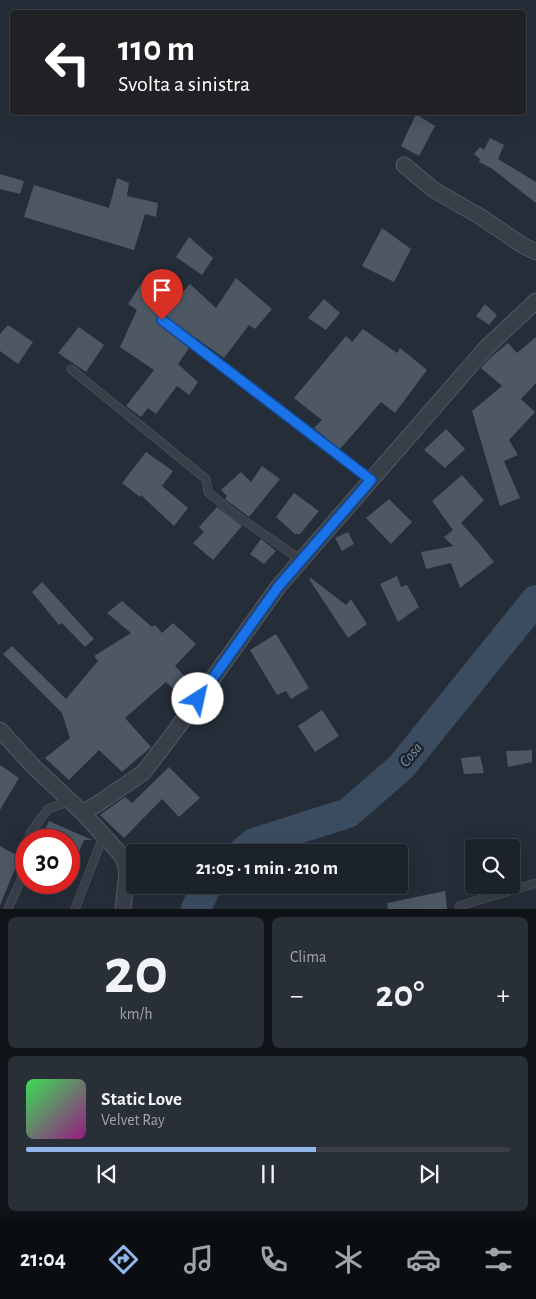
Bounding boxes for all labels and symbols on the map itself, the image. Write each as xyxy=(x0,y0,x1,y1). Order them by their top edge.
pin xyxy=(141,269,183,320)
position arrow xyxy=(171,672,223,724)
water label: Cosa xyxy=(396,739,425,770)
speed limit sign: 30 xyxy=(15,829,80,894)

